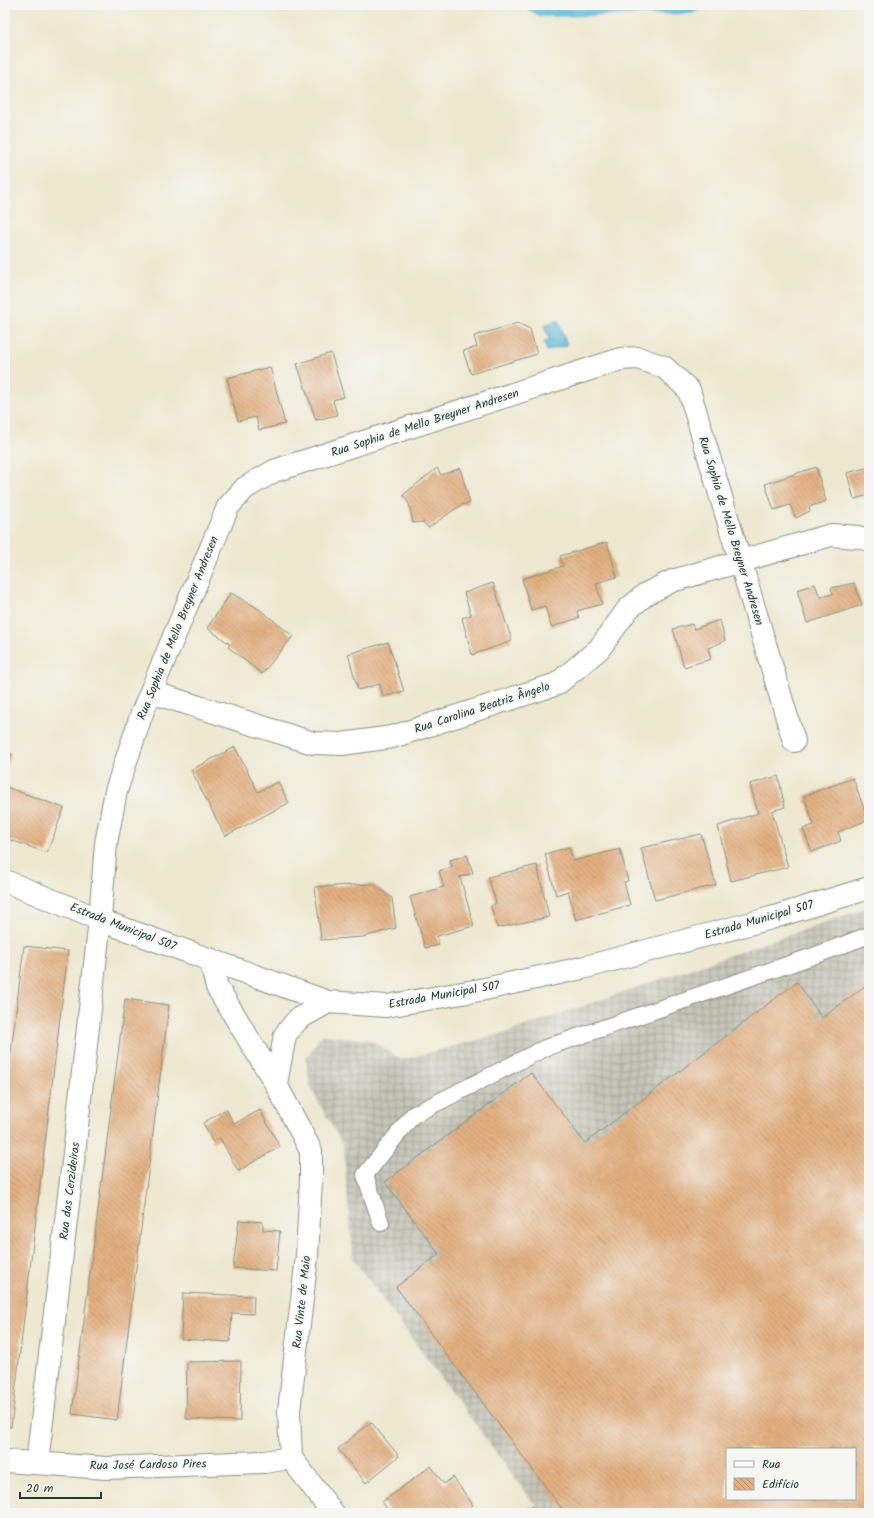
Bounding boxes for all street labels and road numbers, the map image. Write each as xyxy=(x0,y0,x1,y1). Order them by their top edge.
street label: Rua Sophia de Mello Breyner Andresen xyxy=(328,384,522,462)
street label: Rua Sophia de Mello Breyner Andresen xyxy=(693,434,769,628)
street label: Rua Sophia de Mello Breyner Andresen xyxy=(132,533,224,723)
street label: Rua Carolina Beatriz Ângelo xyxy=(412,677,552,739)
street label: Estrada Municipal 507 xyxy=(702,895,816,945)
street label: Estrada Municipal 507 xyxy=(67,898,179,956)
street label: Estrada Municipal 507 xyxy=(387,976,502,1014)
street label: Rua das Cerzideiras xyxy=(55,1141,85,1241)
street label: Rua Vinte de Maio xyxy=(288,1255,316,1349)
street label: Rua José Cardoso Pires xyxy=(89,1454,207,1476)

